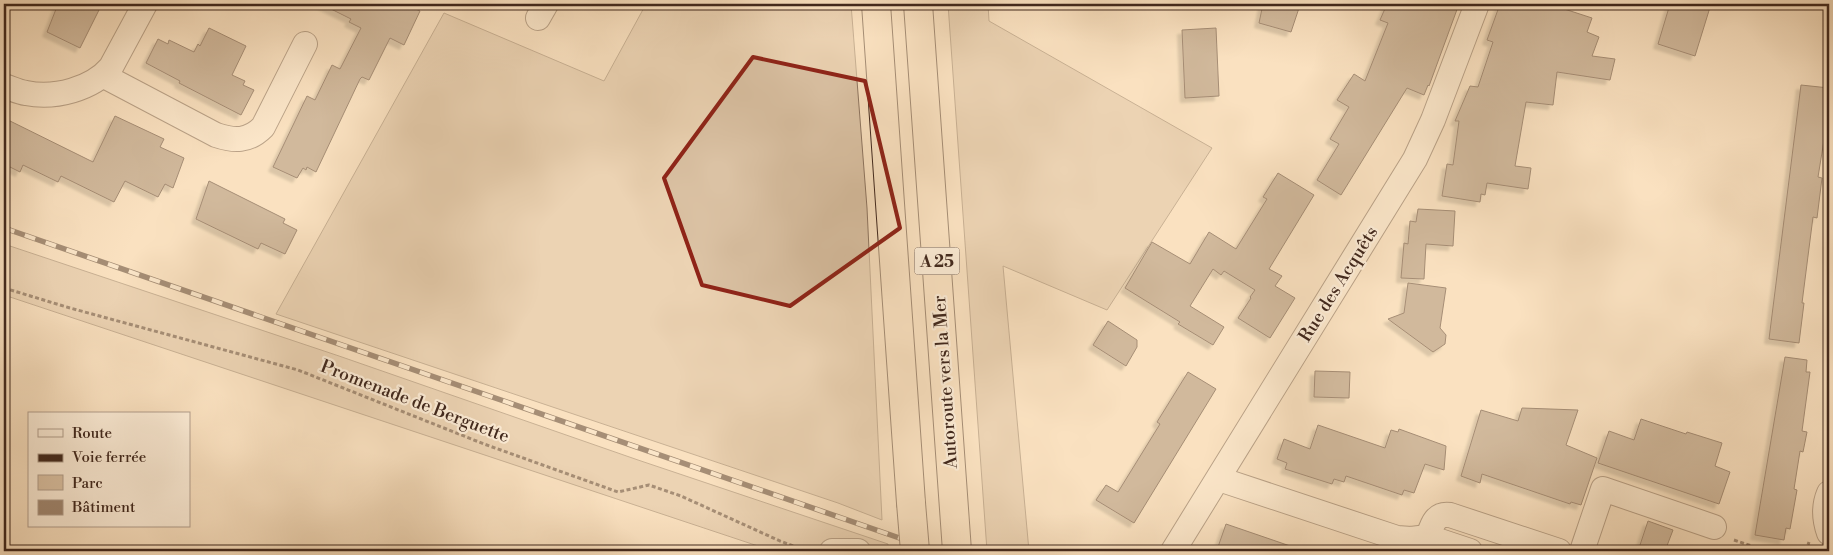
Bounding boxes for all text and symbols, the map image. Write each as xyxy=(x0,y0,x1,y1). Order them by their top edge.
street label: Rue des Acquêts xyxy=(1294,222,1383,346)
road number: A 25 xyxy=(914,248,960,274)
street label: Autoroute vers la Mer xyxy=(928,294,963,470)
street label: Promenade de Berguette xyxy=(317,355,513,448)
legend xyxy=(28,412,190,528)
text: Route xyxy=(72,424,112,443)
text: Voie ferrée xyxy=(71,448,146,467)
text: Parc xyxy=(72,474,103,493)
text: Bâtiment xyxy=(71,498,136,517)

